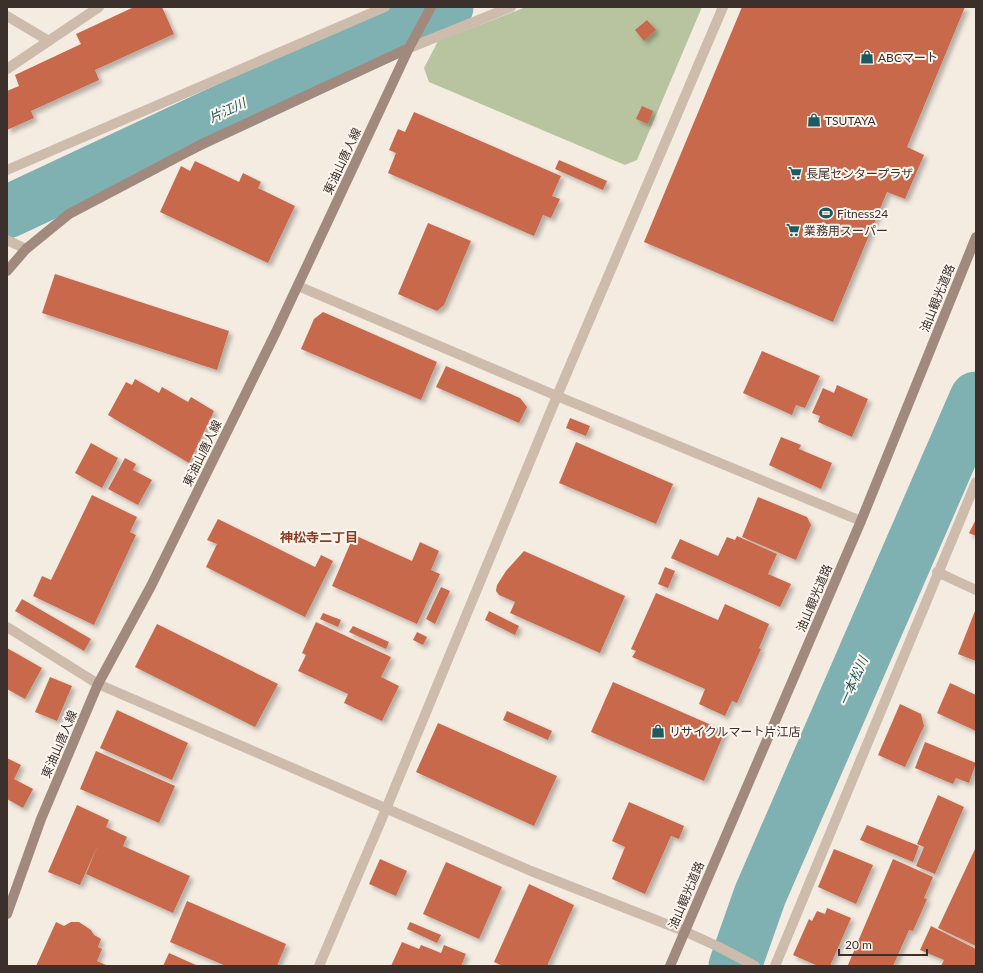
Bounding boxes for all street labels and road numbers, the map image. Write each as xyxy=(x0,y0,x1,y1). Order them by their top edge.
street label: 東油山唐人線 xyxy=(320,125,364,197)
street label: 油山観光道路 xyxy=(917,262,957,334)
street label: 東油山唐人線 xyxy=(179,417,225,489)
street label: 油山観光道路 xyxy=(793,562,835,634)
street label: 東油山唐人線 xyxy=(38,708,80,780)
street label: 油山観光道路 xyxy=(665,859,707,931)

